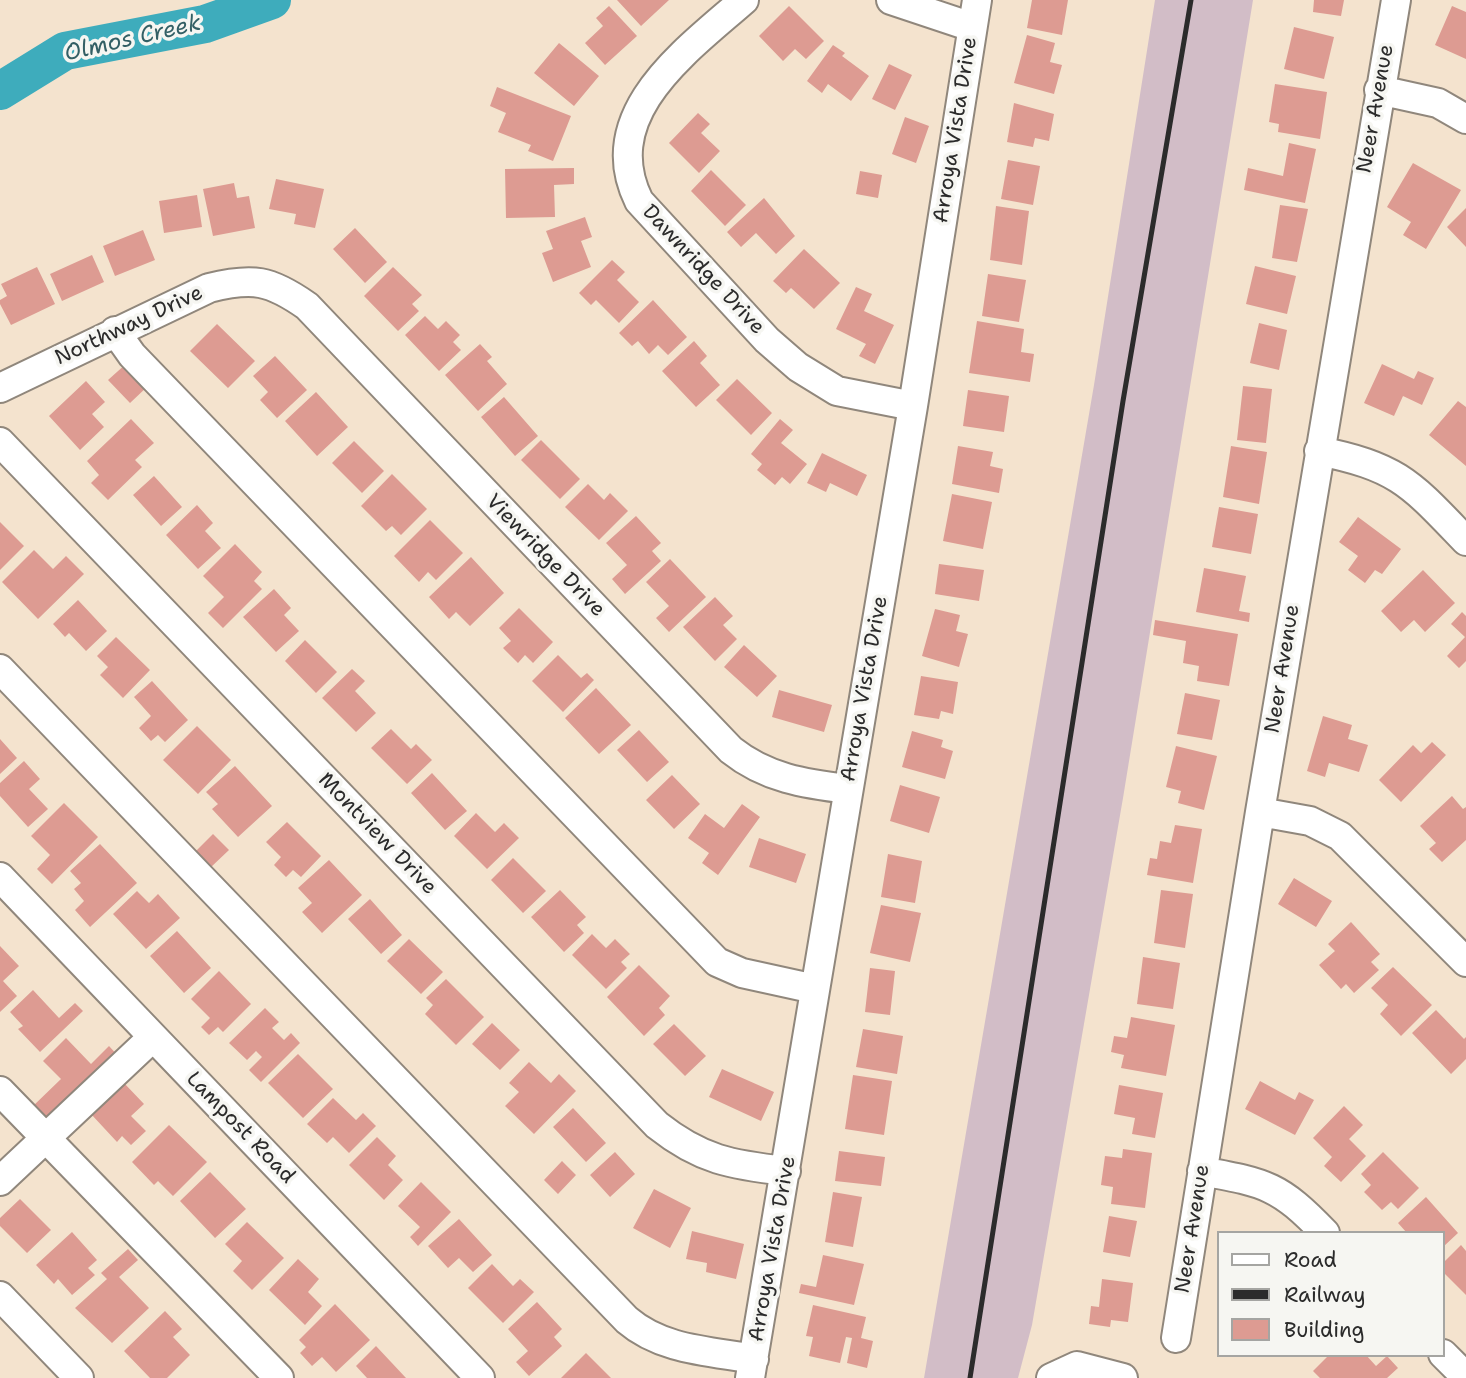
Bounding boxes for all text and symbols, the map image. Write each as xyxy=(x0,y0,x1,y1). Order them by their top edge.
water label: Olmos Creek xyxy=(62,10,204,68)
street label: Arroya Vista Drive xyxy=(929,35,983,225)
street label: Neer Avenue xyxy=(1352,43,1400,175)
street label: Dawnridge Drive xyxy=(636,200,770,340)
street label: Northway Drive xyxy=(51,281,207,371)
street label: Viewridge Drive xyxy=(480,489,610,623)
street label: Arroya Vista Drive xyxy=(836,594,894,784)
street label: Neer Avenue xyxy=(1260,603,1306,735)
street label: Montview Drive xyxy=(312,768,442,900)
street label: Lampost Road xyxy=(180,1067,300,1189)
street label: Arroya Vista Drive xyxy=(744,1154,802,1344)
street label: Neer Avenue xyxy=(1170,1163,1216,1295)
legend xyxy=(1218,1231,1445,1357)
text: Road xyxy=(1284,1246,1337,1274)
text: Railway xyxy=(1284,1281,1366,1309)
text: Building xyxy=(1284,1316,1364,1344)

